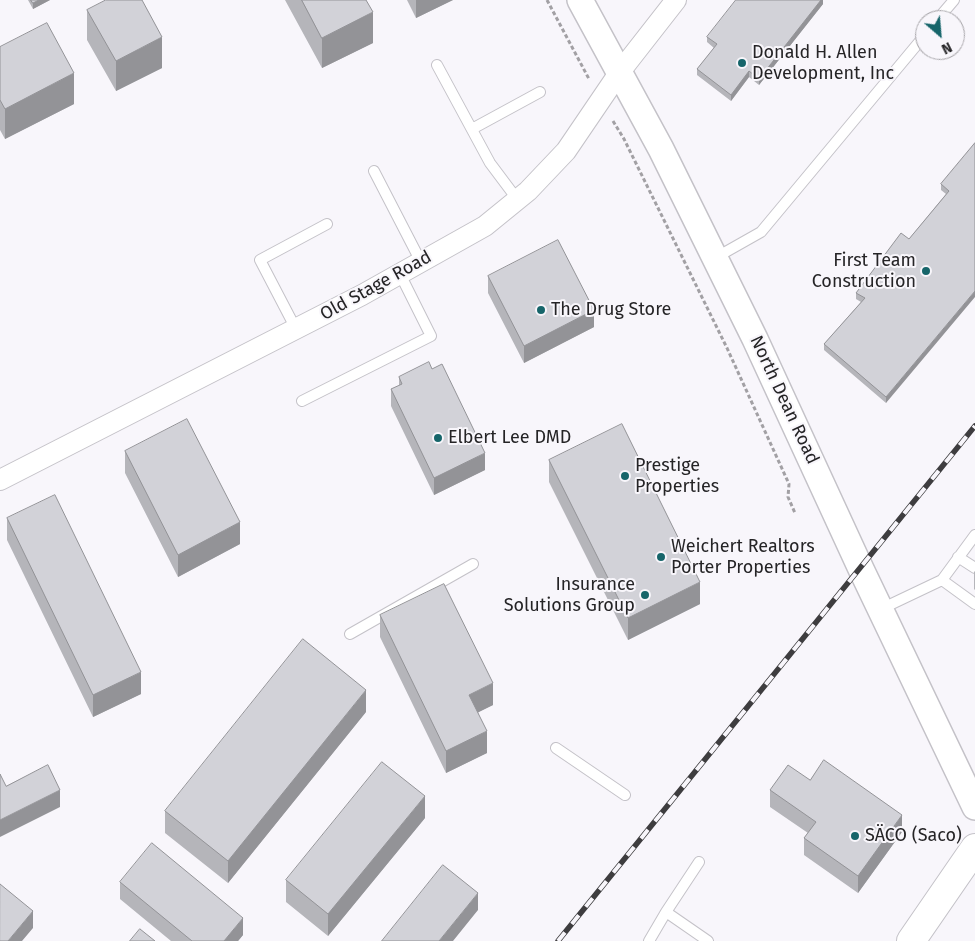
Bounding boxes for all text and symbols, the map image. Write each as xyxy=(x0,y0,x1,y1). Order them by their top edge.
north arrow xyxy=(915,10,965,60)
text: N xyxy=(939,38,955,58)
place label: Donald H. Allen Development, Inc xyxy=(752,42,894,84)
marker: Donald H. Allen Development, Inc xyxy=(736,57,748,69)
street label: Old Stage Road xyxy=(316,246,436,326)
place label: First Team Construction xyxy=(812,250,916,292)
marker: First Team Construction xyxy=(920,265,932,277)
place label: The Drug Store xyxy=(551,299,671,321)
marker: The Drug Store xyxy=(535,304,547,316)
street label: North Dean Road xyxy=(745,332,823,468)
place label: Elbert Lee DMD xyxy=(448,427,571,449)
marker: Elbert Lee DMD xyxy=(432,432,444,444)
place label: Prestige Properties xyxy=(635,455,719,498)
marker: Prestige Properties xyxy=(619,470,631,482)
place label: Weichert Realtors Porter Properties xyxy=(671,536,815,578)
marker: Weichert Realtors Porter Properties xyxy=(655,551,667,563)
place label: Insurance Solutions Group xyxy=(504,574,635,616)
marker: Insurance Solutions Group xyxy=(639,589,651,601)
place label: SÄCO (Saco) xyxy=(865,825,962,847)
marker: SÄCO (Saco) xyxy=(849,830,861,842)

